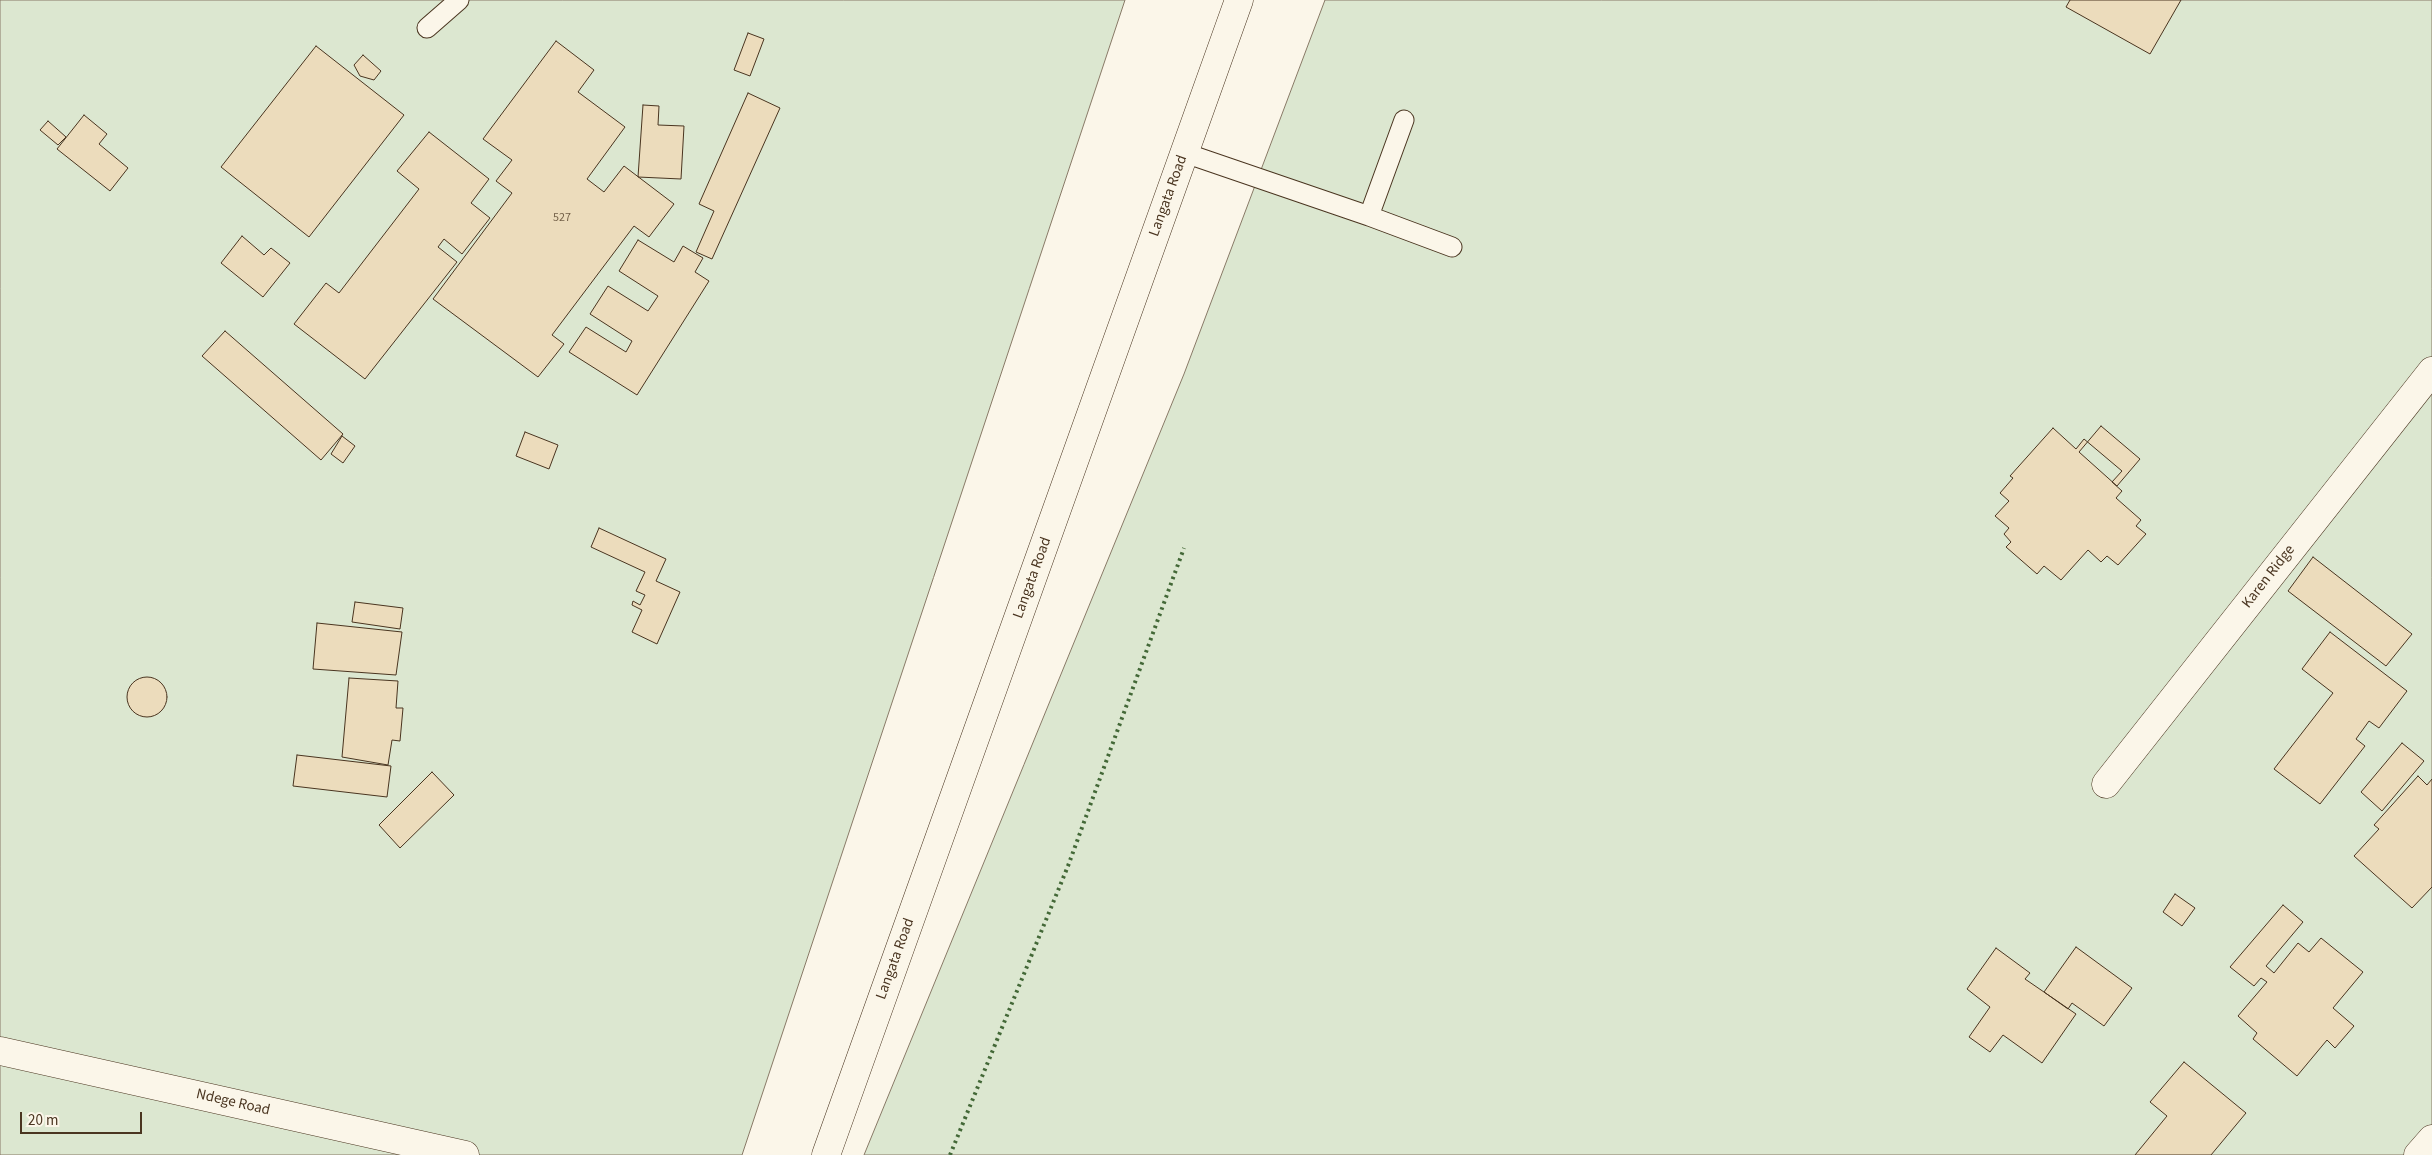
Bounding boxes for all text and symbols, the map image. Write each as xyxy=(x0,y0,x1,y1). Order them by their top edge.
street label: Langata Road xyxy=(1146,153,1192,239)
house number: 527 xyxy=(553,211,571,225)
street label: Langata Road xyxy=(1010,535,1056,621)
street label: Karen Ridge xyxy=(2239,542,2299,612)
street label: Langata Road xyxy=(873,916,919,1002)
street label: Ndege Road xyxy=(194,1086,272,1120)
scale bar xyxy=(22,1102,145,1134)
text: 20 m xyxy=(28,1110,58,1131)

